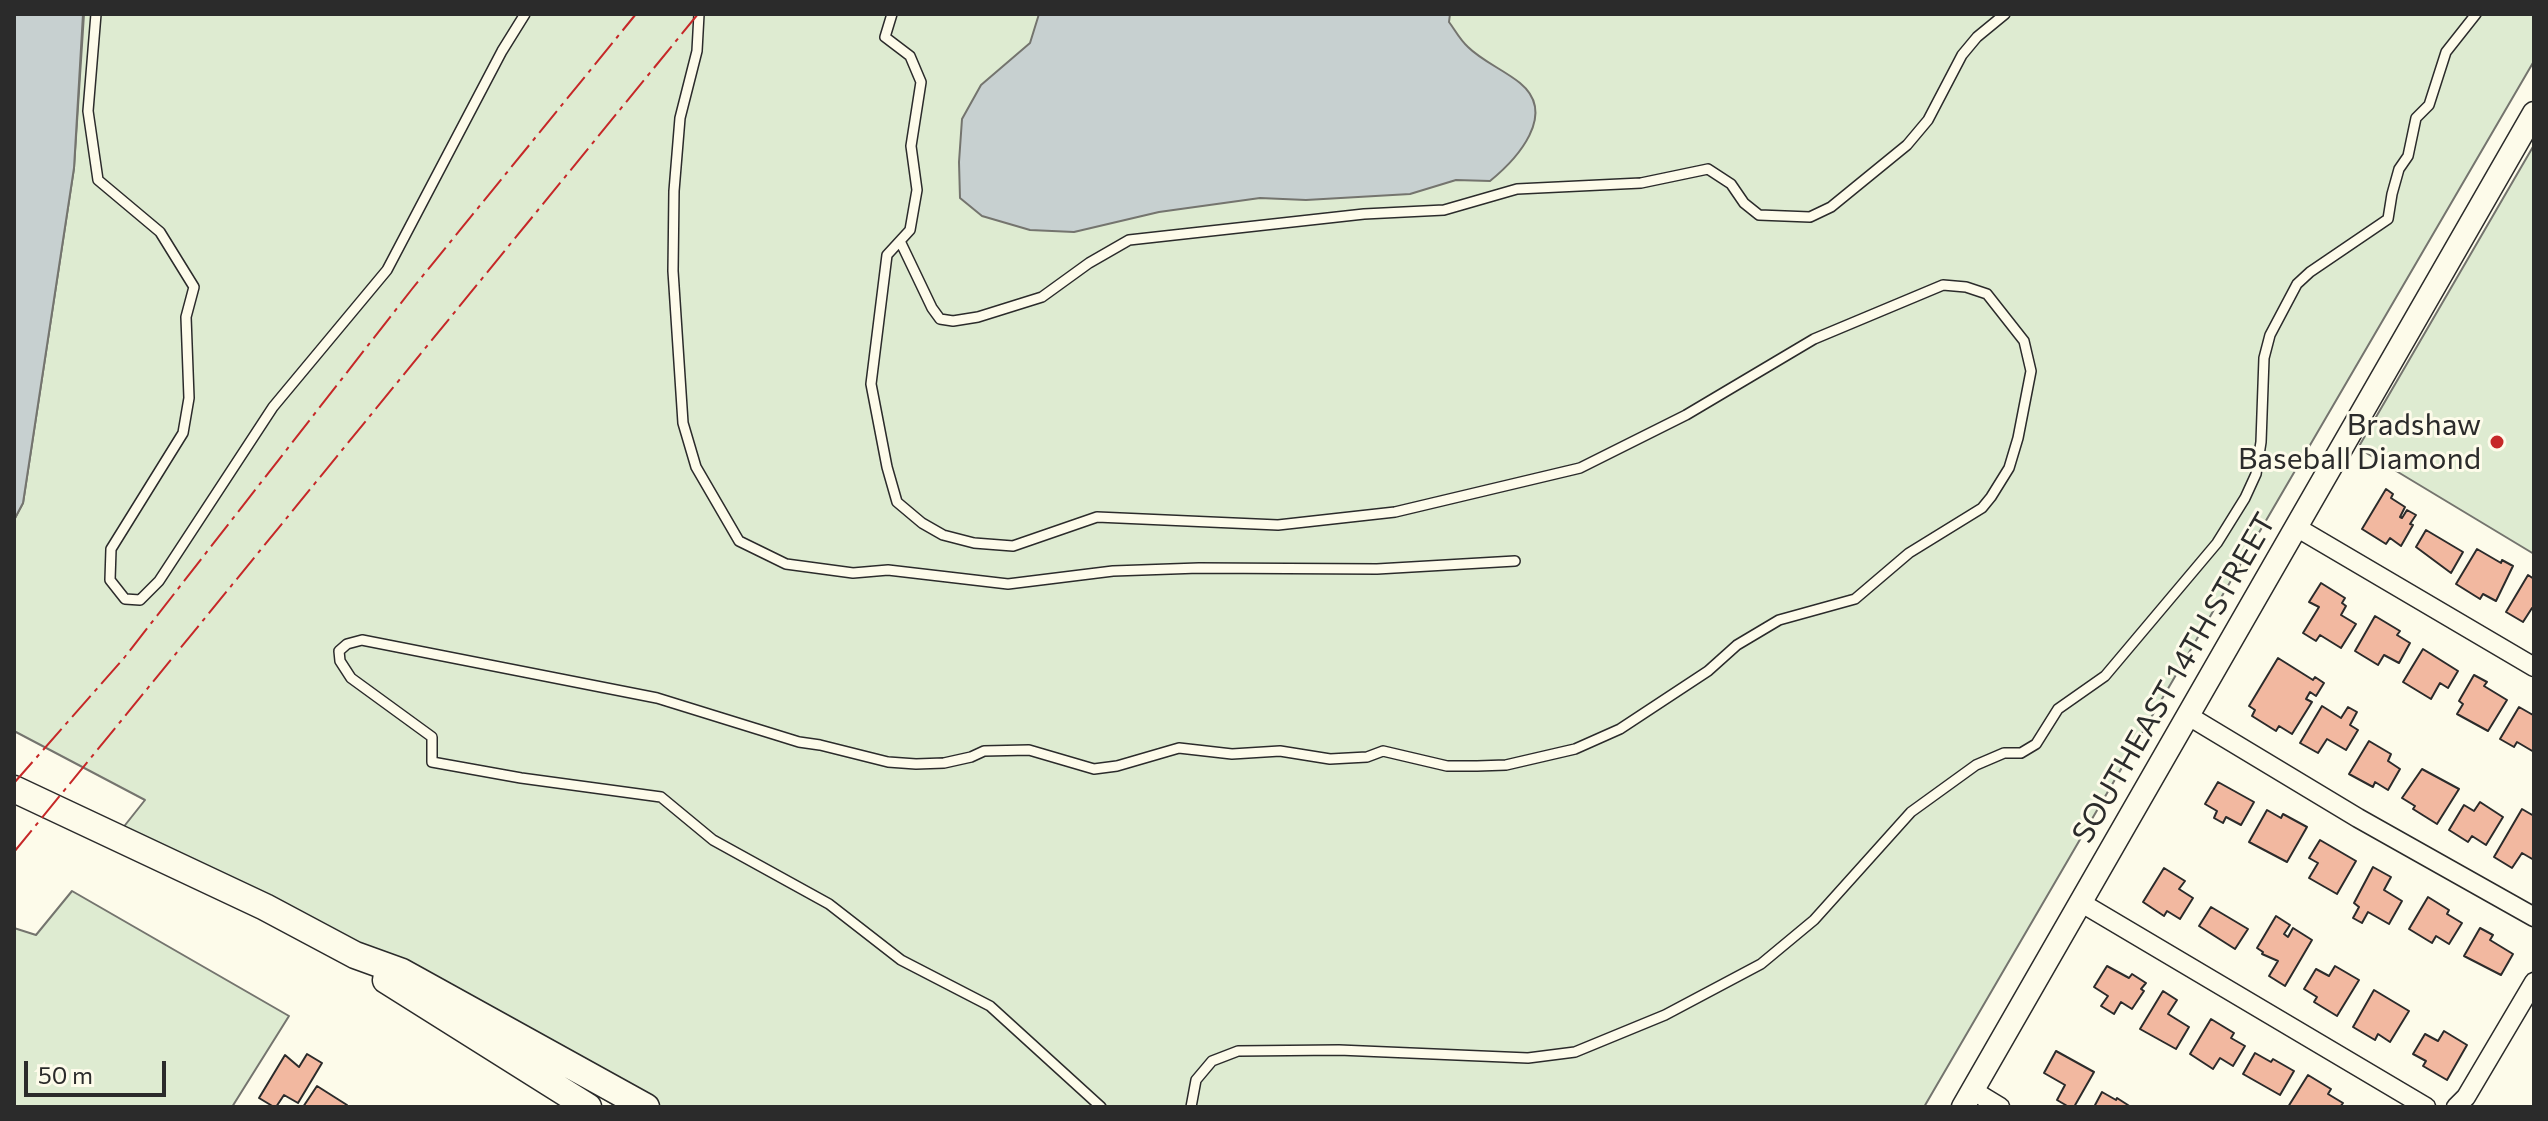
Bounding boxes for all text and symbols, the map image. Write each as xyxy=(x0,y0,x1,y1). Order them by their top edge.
place label: Bradshaw Baseball Diamond xyxy=(2238,407,2481,478)
marker: Bradshaw Baseball Diamond xyxy=(2488,433,2506,451)
street label: SOUTHEAST 14TH STREET xyxy=(2065,507,2283,849)
scale bar xyxy=(28,1045,170,1095)
text: 50 m xyxy=(38,1060,93,1089)

